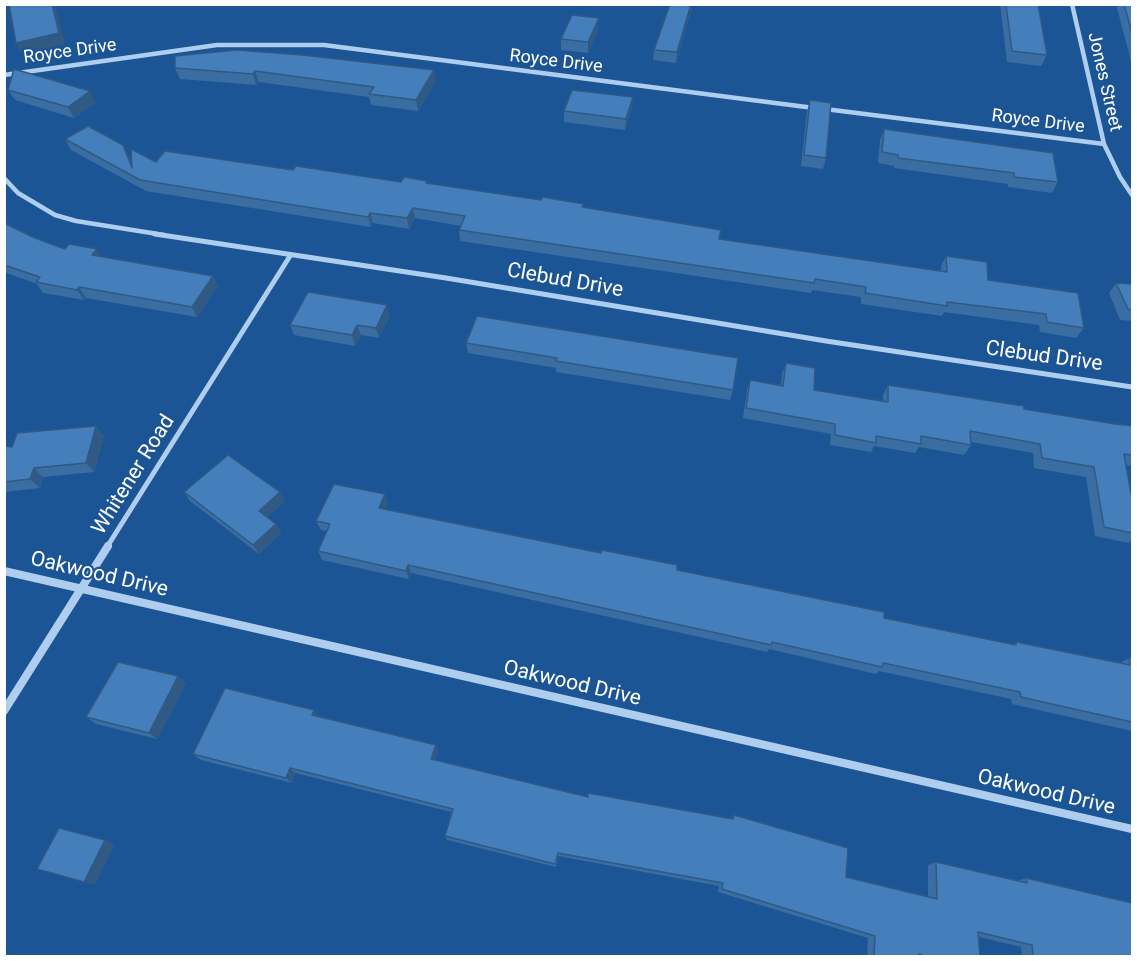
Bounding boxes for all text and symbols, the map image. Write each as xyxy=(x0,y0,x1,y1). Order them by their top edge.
street label: Jones Street xyxy=(1082,30,1126,134)
street label: Royce Drive xyxy=(22,35,118,69)
street label: Royce Drive xyxy=(508,46,604,78)
street label: Royce Drive xyxy=(990,106,1086,138)
street label: Clebud Drive xyxy=(505,258,625,304)
street label: Clebud Drive xyxy=(984,336,1104,378)
street label: Whitener Road xyxy=(87,410,181,540)
street label: Oakwood Drive xyxy=(28,547,170,603)
street label: Oakwood Drive xyxy=(501,656,643,712)
street label: Oakwood Drive xyxy=(975,765,1117,821)

